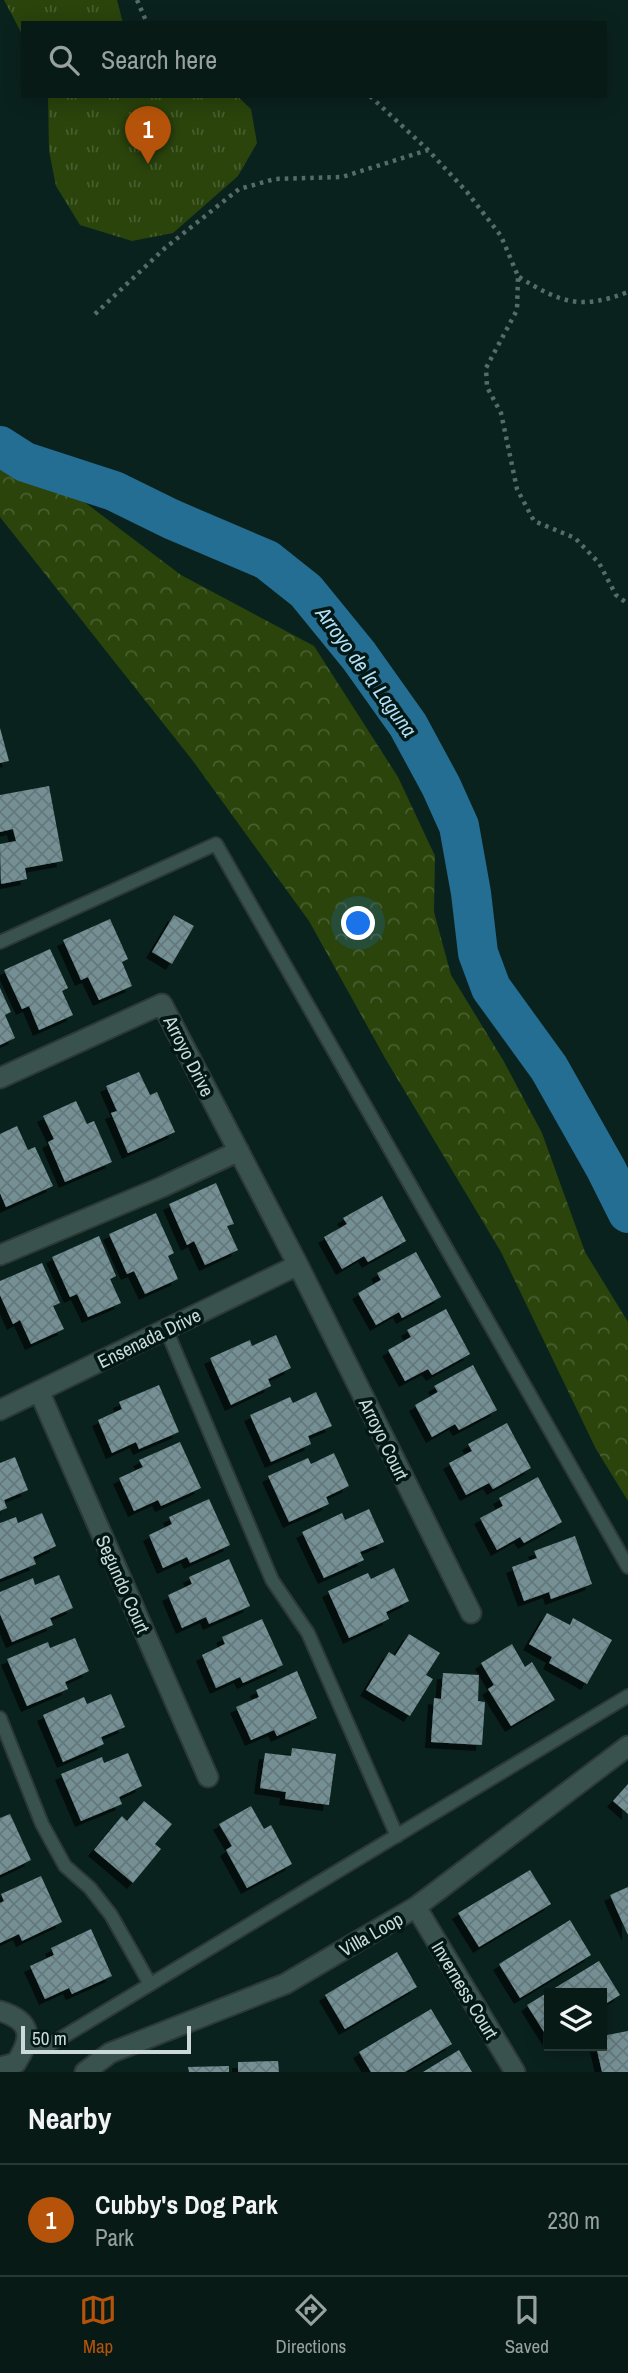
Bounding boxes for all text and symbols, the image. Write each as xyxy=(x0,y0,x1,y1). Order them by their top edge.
search box xyxy=(21,21,607,98)
icon: search xyxy=(45,41,83,79)
text: Search here xyxy=(101,42,217,77)
pin: 1 xyxy=(125,106,171,164)
water label: Arroyo de la Laguna xyxy=(309,600,424,743)
your location xyxy=(341,906,375,940)
street label: Arroyo Drive xyxy=(157,1010,220,1101)
street label: Ensenada Drive xyxy=(93,1302,205,1374)
street label: Arroyo Court xyxy=(353,1393,415,1485)
street label: Segundo Court xyxy=(90,1531,156,1638)
street label: Villa Loop xyxy=(335,1905,407,1963)
street label: Inverness Court xyxy=(426,1936,505,2044)
map controls xyxy=(544,1988,607,2051)
button: layers xyxy=(544,1988,607,2051)
scale bar xyxy=(21,2023,191,2055)
text: 50 m xyxy=(32,2025,67,2051)
text: Nearby xyxy=(28,2098,111,2138)
text: Cubby's Dog Park xyxy=(95,2187,278,2222)
text: 1 xyxy=(46,2205,56,2236)
text: 230 m xyxy=(548,2205,600,2236)
text: Park xyxy=(95,2222,134,2253)
tab: Map xyxy=(79,2291,117,2359)
tab: Directions xyxy=(275,2291,346,2359)
tab: Saved xyxy=(505,2291,549,2359)

